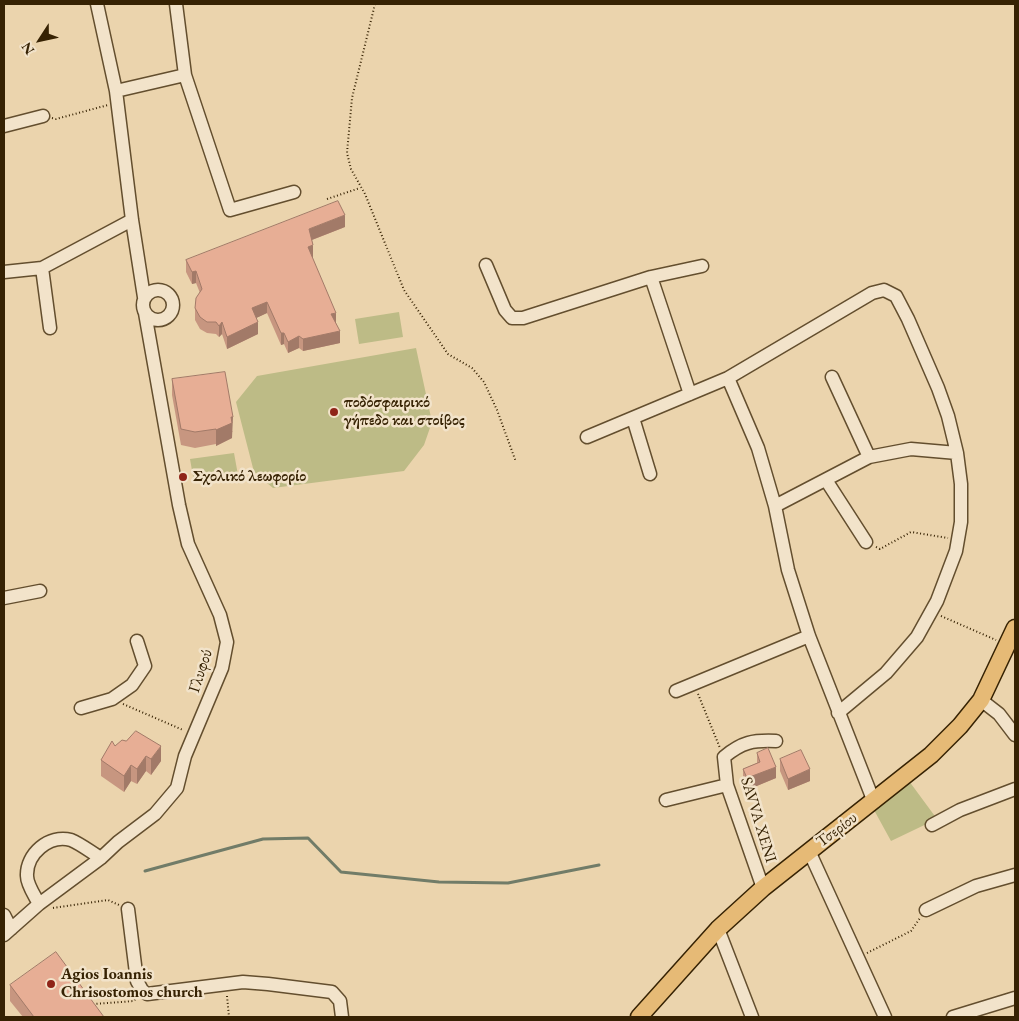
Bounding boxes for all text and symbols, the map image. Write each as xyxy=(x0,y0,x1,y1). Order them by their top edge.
north arrow xyxy=(15,15,65,65)
text: N xyxy=(17,39,38,58)
place label: ποδόσφαιρικό γήπεδο και στοίβος xyxy=(344,393,465,431)
marker: ποδόσφαιρικό γήπεδο και στοίβος xyxy=(328,406,340,418)
place label: Σχολικό λεωφορίο xyxy=(193,467,306,487)
marker: Σχολικό λεωφορίο xyxy=(177,471,189,483)
street label: Γλυφού xyxy=(185,647,217,695)
street label: SAVVA XENI xyxy=(736,775,780,865)
street label: Τσερίου xyxy=(813,808,861,852)
place label: Agios Ioannis Chrisostomos church xyxy=(61,965,203,1003)
marker: Agios Ioannis Chrisostomos church xyxy=(45,978,57,990)

